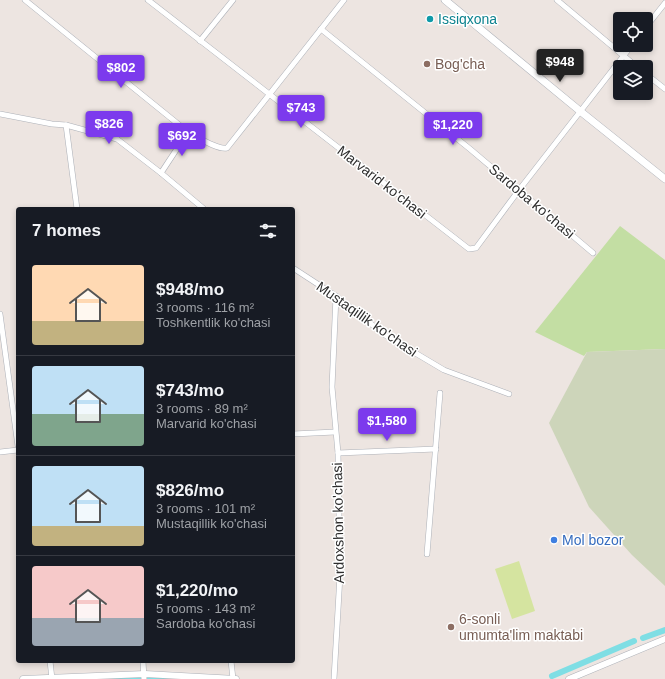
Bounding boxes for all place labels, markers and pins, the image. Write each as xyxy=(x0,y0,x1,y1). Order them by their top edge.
place label: Issiqxona xyxy=(438,11,497,27)
marker: Issiqxona xyxy=(425,14,435,24)
pin: $948 xyxy=(536,49,584,83)
pin: $802 xyxy=(97,55,145,89)
place label: Bog'cha xyxy=(435,56,485,72)
marker: Bog'cha xyxy=(422,59,432,69)
pin: $743 xyxy=(277,95,325,129)
pin: $826 xyxy=(85,111,133,145)
pin: $1,220 xyxy=(420,112,486,146)
pin: $692 xyxy=(158,123,206,157)
pin: $1,580 xyxy=(354,408,420,442)
place label: Mol bozor xyxy=(562,532,624,548)
marker: Mol bozor xyxy=(549,535,559,545)
place label: 6-sonli umumta'lim maktabi xyxy=(459,611,583,643)
marker: 6-sonli umumta'lim maktabi xyxy=(446,622,456,632)

